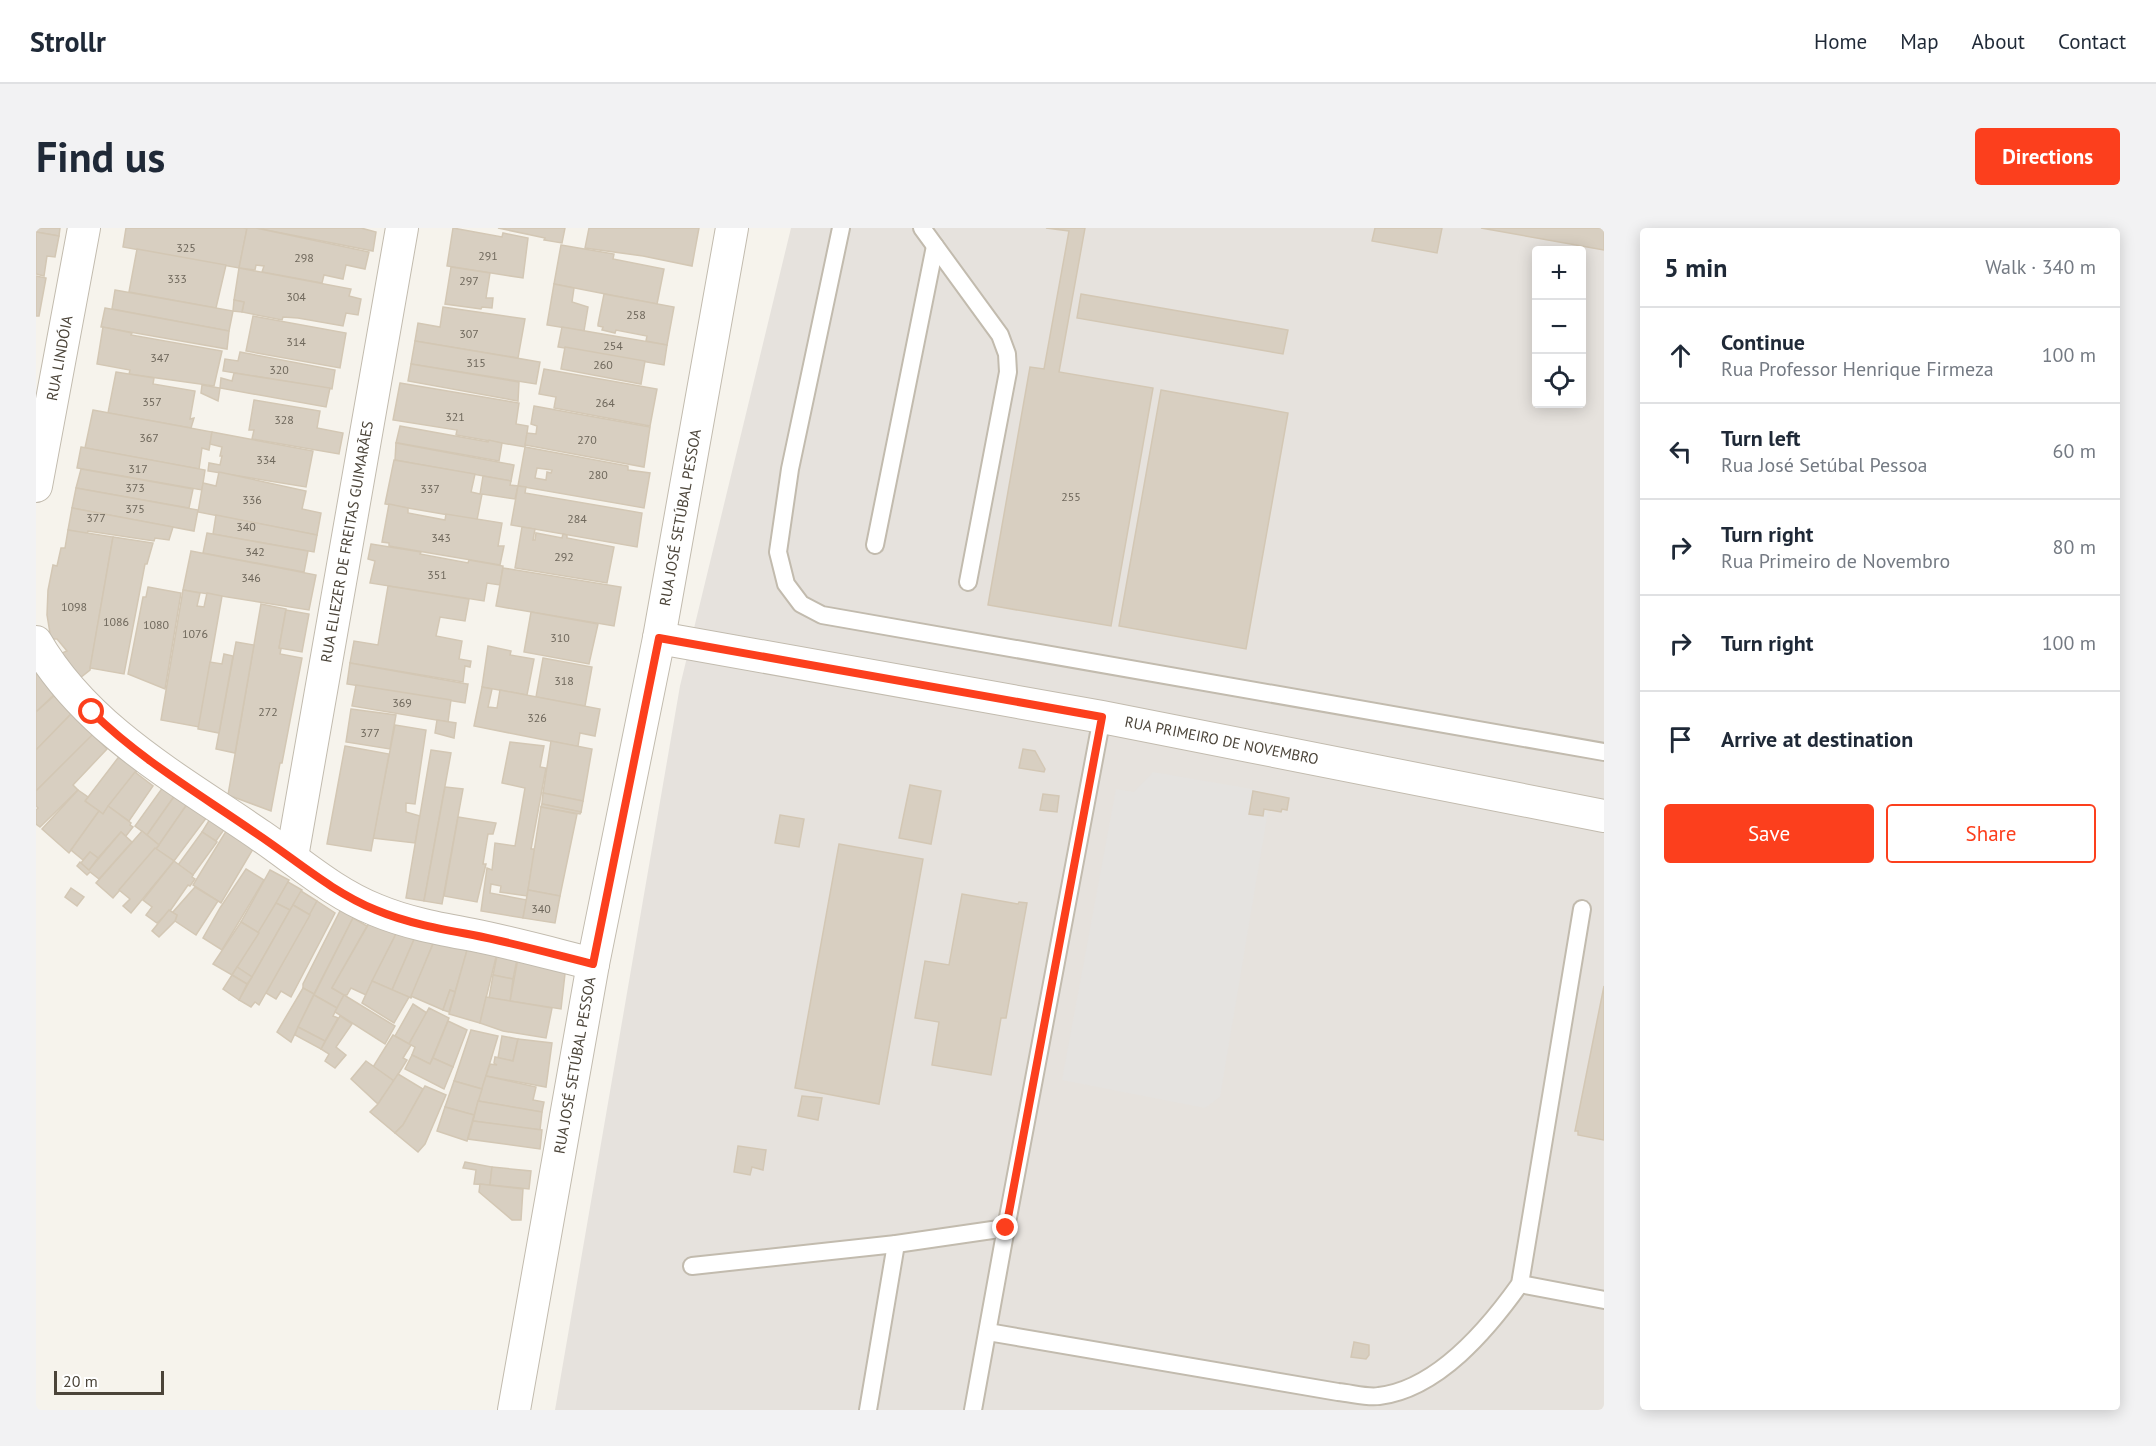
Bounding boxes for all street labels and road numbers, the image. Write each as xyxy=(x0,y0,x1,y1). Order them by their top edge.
street label: RUA LINDÓIA xyxy=(42,314,77,402)
street label: RUA ELIEZER DE FREITAS GUIMARÃES xyxy=(316,419,377,664)
street label: RUA JOSÉ SETÚBAL PESSOA xyxy=(655,427,705,607)
street label: RUA PRIMEIRO DE NOVEMBRO xyxy=(1123,712,1320,769)
street label: RUA JOSÉ SETÚBAL PESSOA xyxy=(550,975,600,1155)

